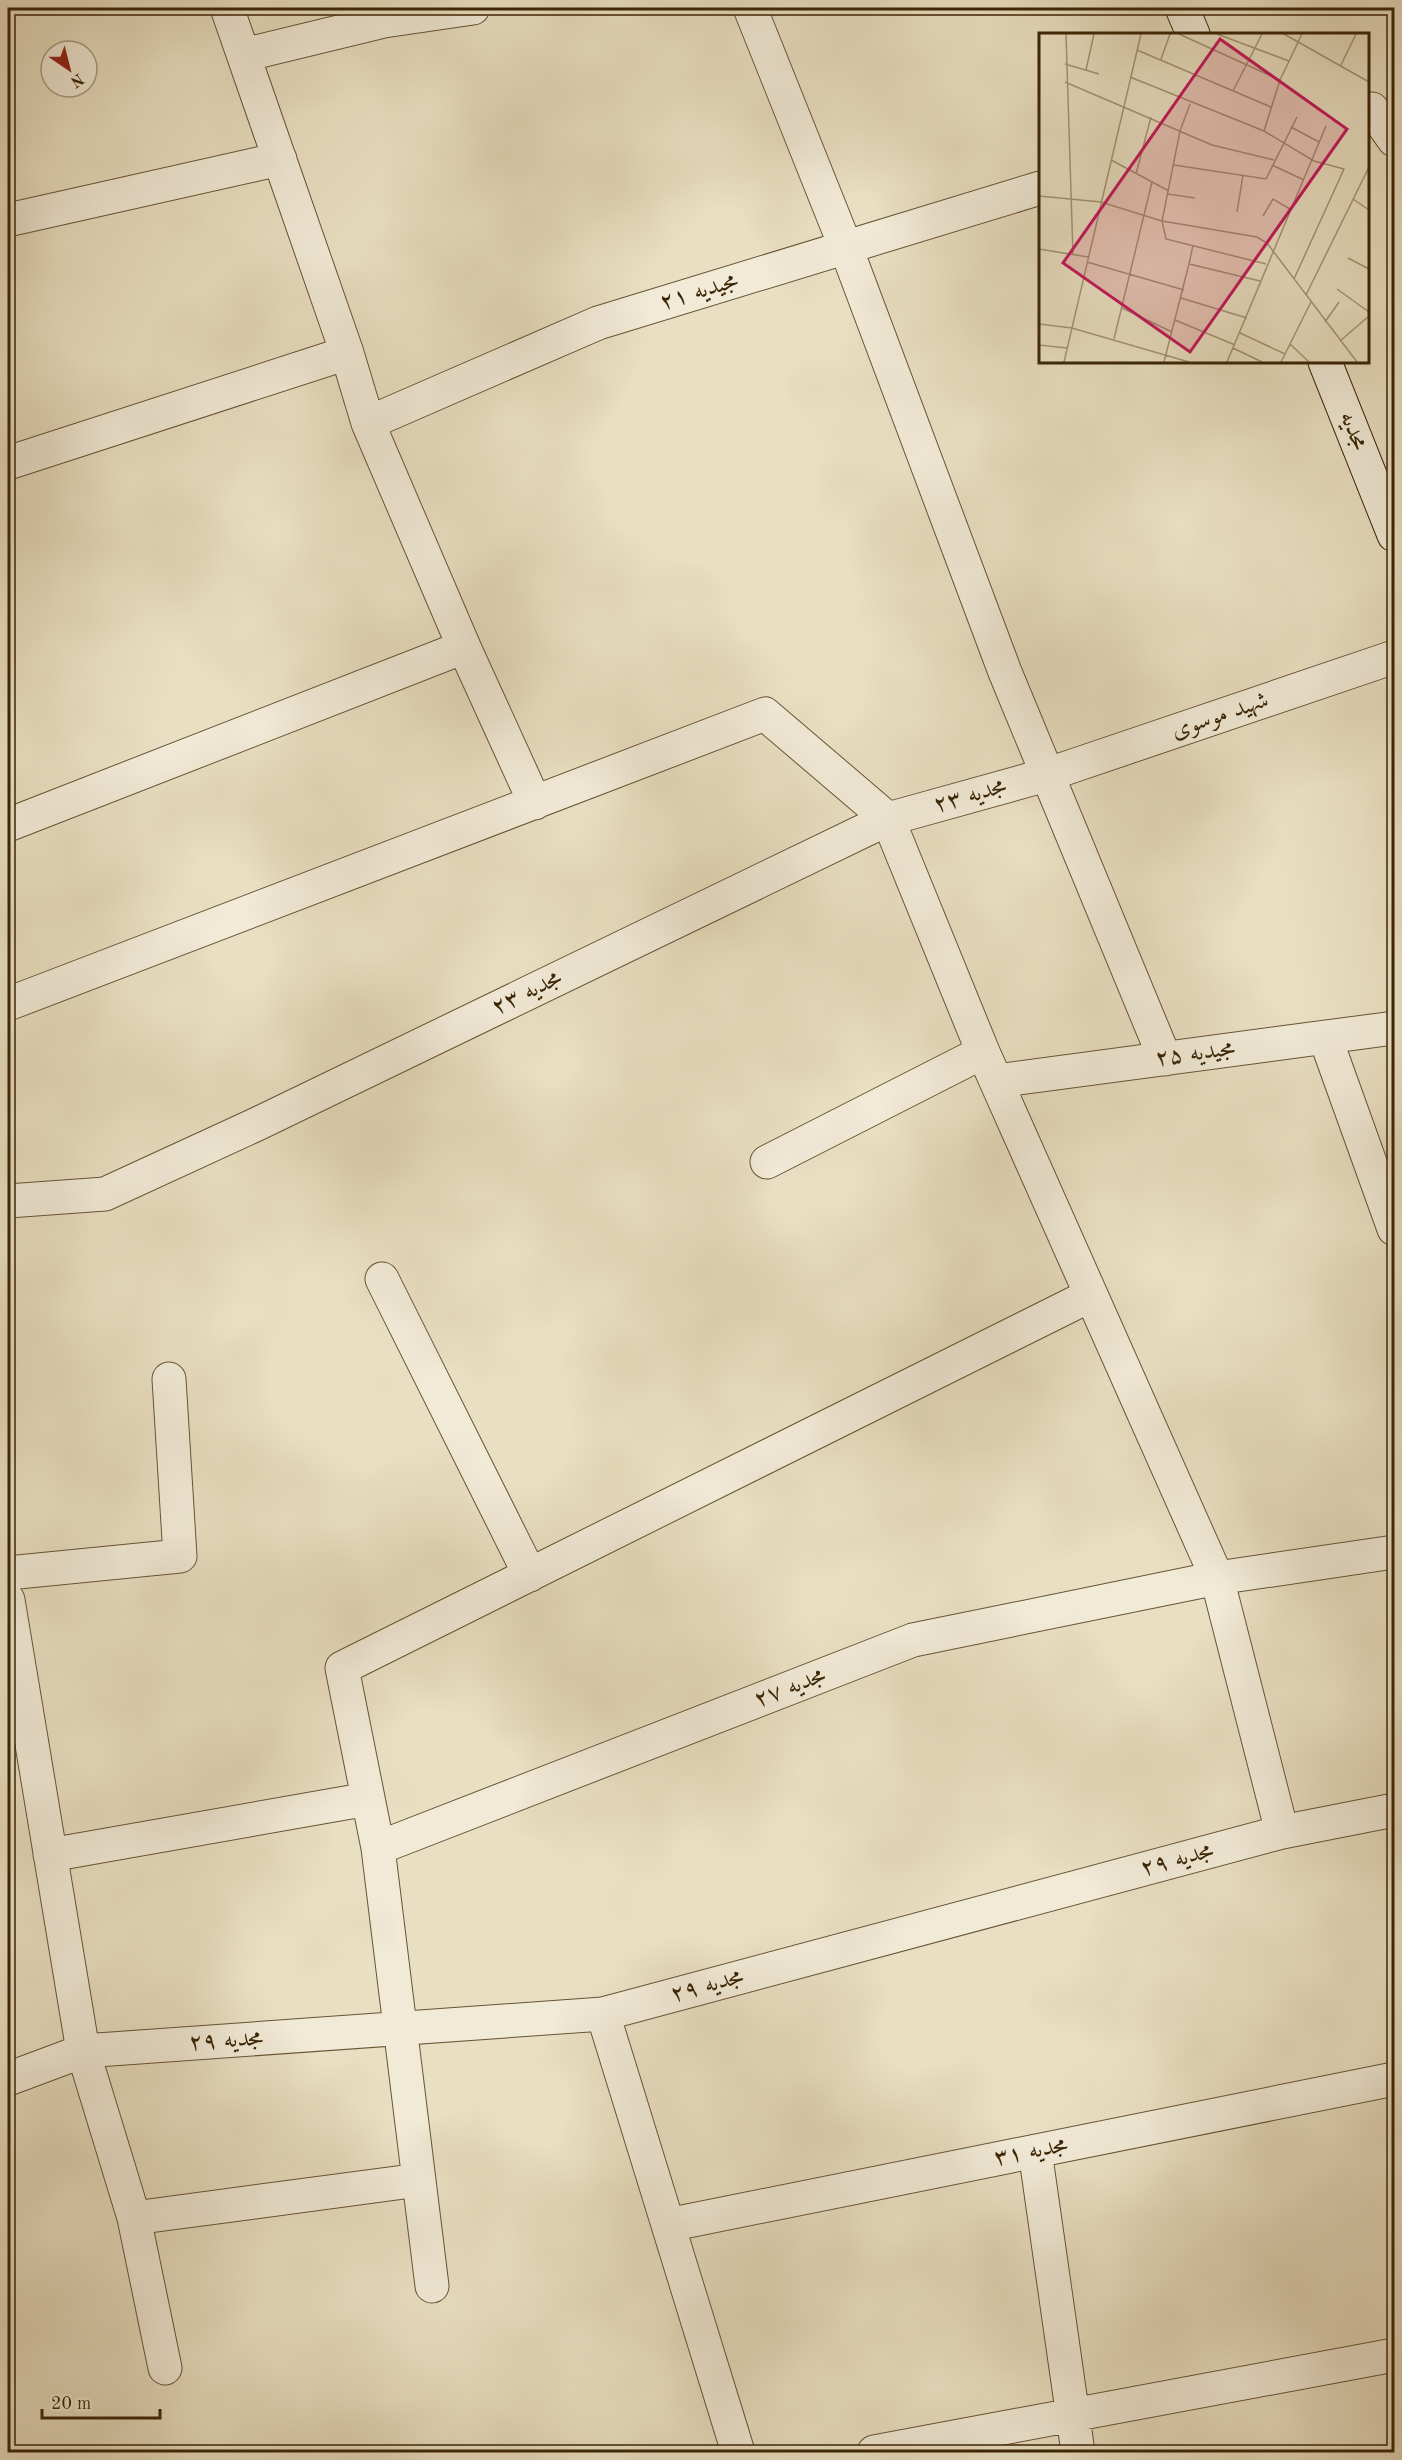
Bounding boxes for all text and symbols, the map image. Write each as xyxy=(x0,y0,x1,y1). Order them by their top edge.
inset map xyxy=(1039,33,1369,363)
north arrow xyxy=(39,39,99,99)
text: N xyxy=(66,70,86,90)
street label: مجیدیه ۲۱ xyxy=(657,269,742,316)
street label: مجدیه xyxy=(1334,408,1372,455)
street label: شهید موسوی xyxy=(1168,688,1272,745)
street label: مجدیه ۲۳ xyxy=(931,774,1010,819)
street label: مجدیه ۲۳ xyxy=(488,966,567,1021)
street label: مجیدیه ۲۵ xyxy=(1154,1036,1237,1072)
street label: مجدیه ۲۷ xyxy=(751,1663,830,1713)
street label: مجدیه ۲۹ xyxy=(1138,1839,1217,1882)
street label: مجدیه ۲۹ xyxy=(668,1965,747,2008)
street label: مجدیه ۲۹ xyxy=(188,2026,264,2057)
street label: مجدیه ۳۱ xyxy=(992,2133,1070,2172)
scale bar xyxy=(42,2382,160,2420)
text: 20 m xyxy=(51,2395,91,2413)

